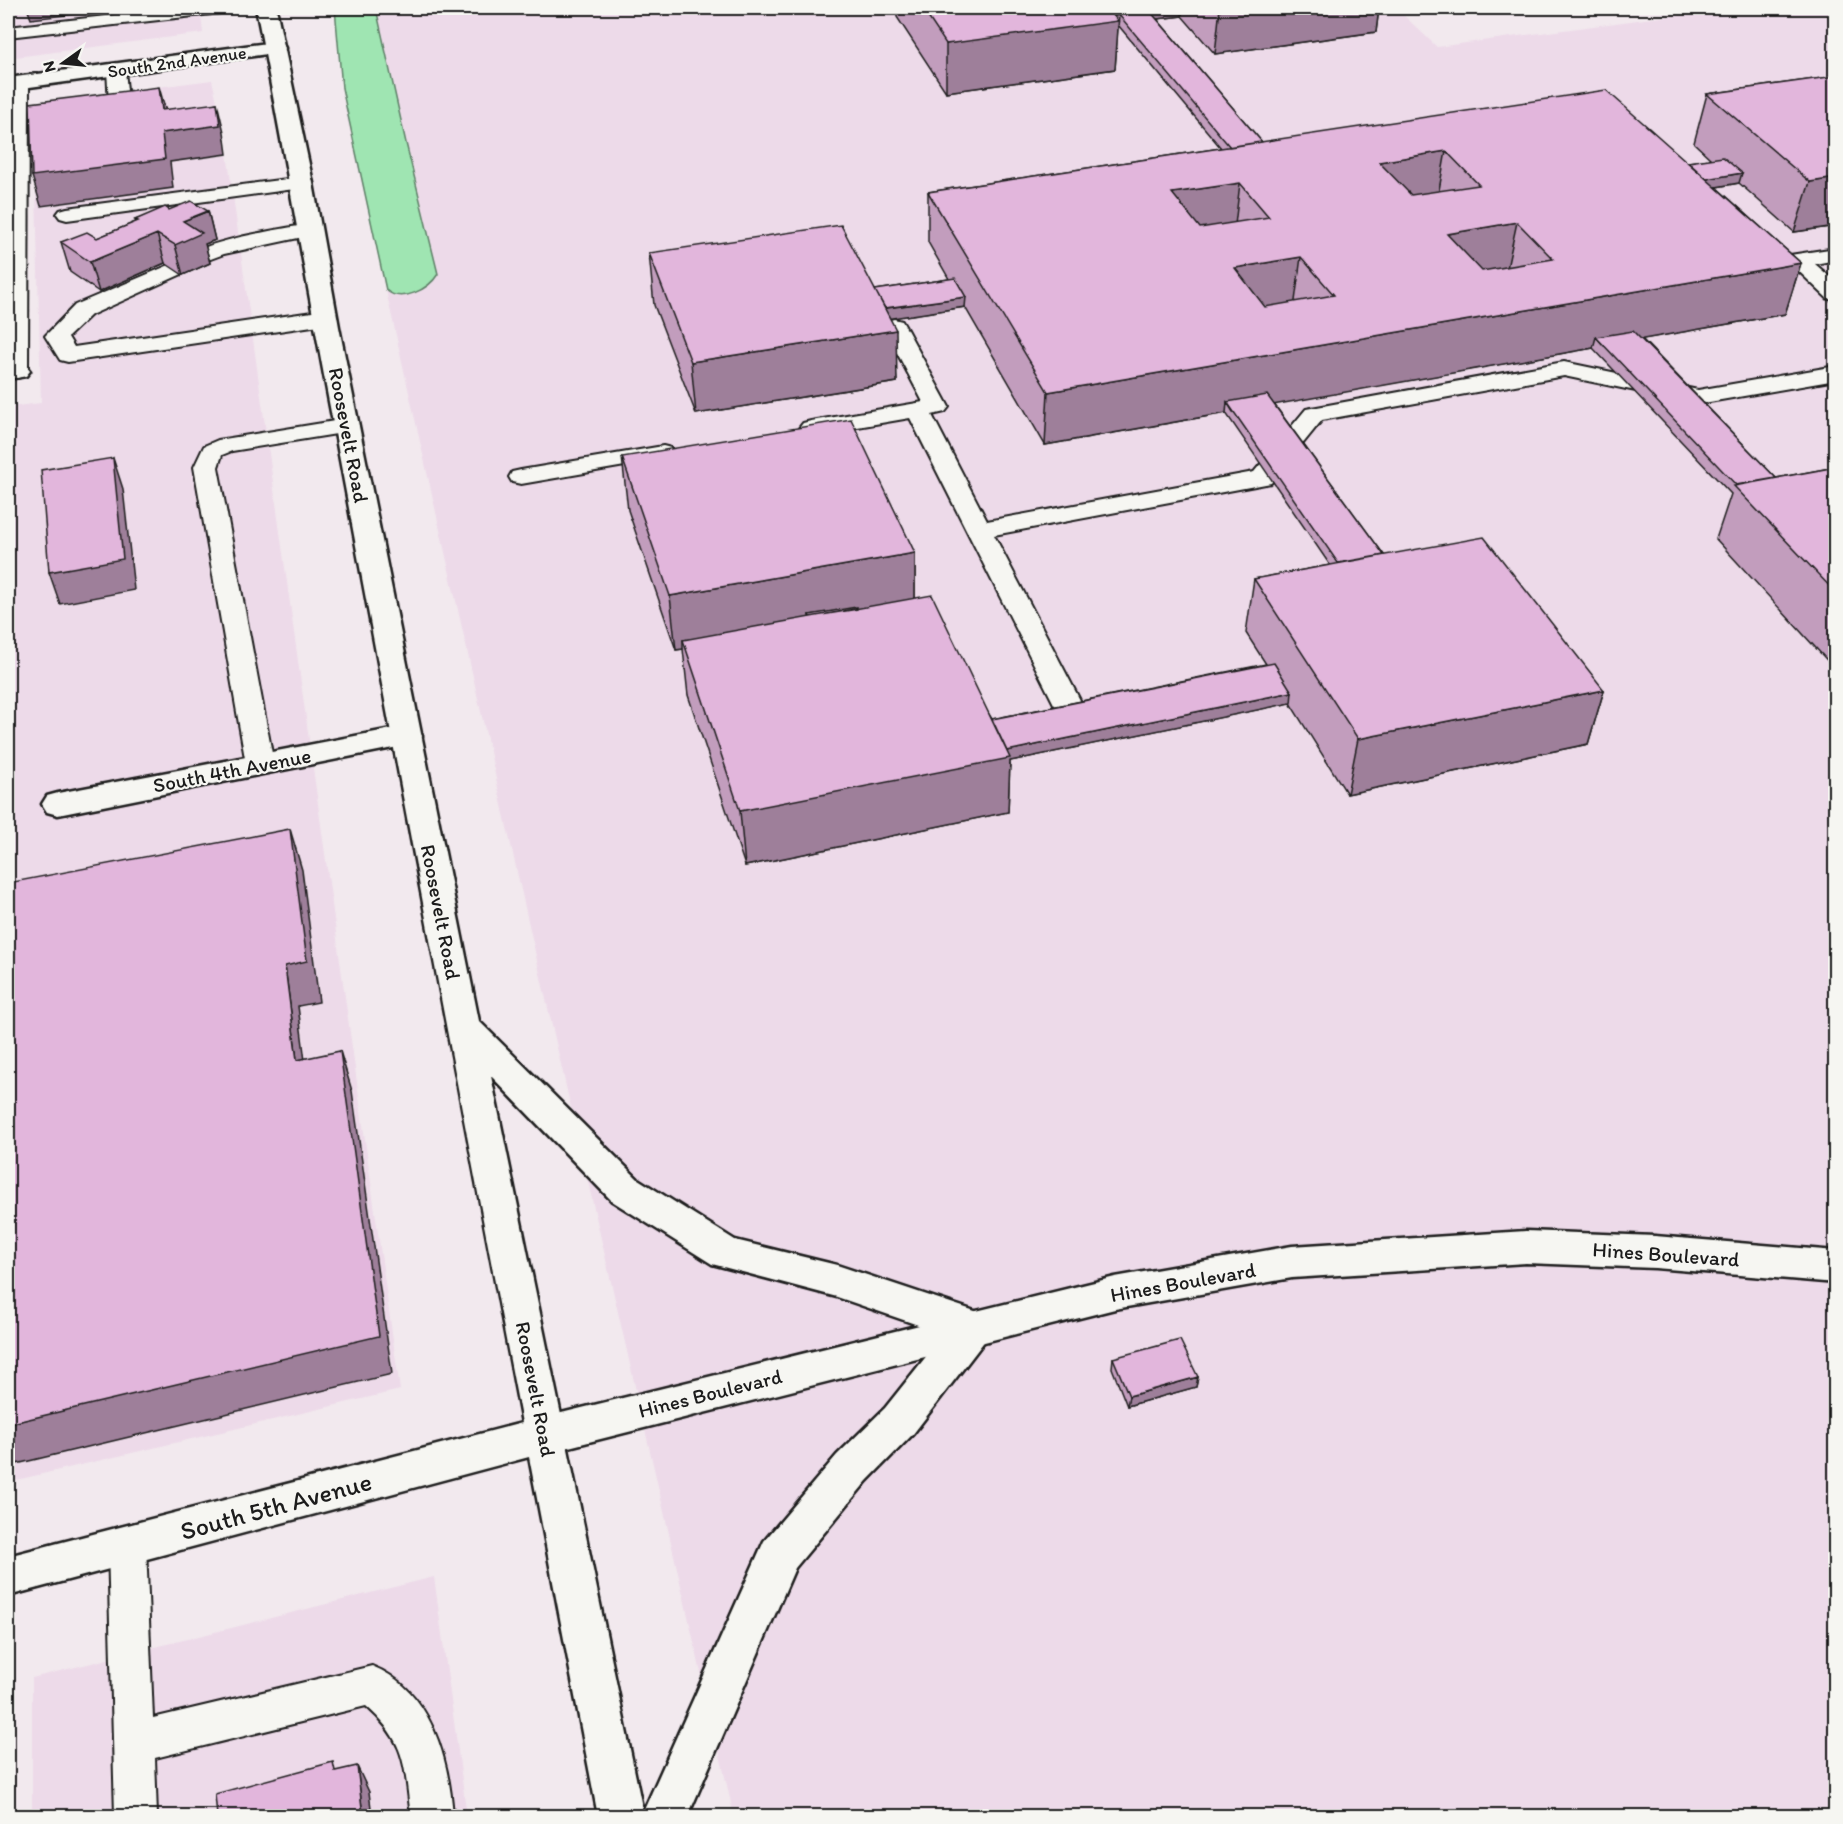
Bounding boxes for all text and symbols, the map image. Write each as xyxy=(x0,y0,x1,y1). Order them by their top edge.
north arrow xyxy=(33,33,93,93)
street label: South 2nd Avenue xyxy=(106,41,248,83)
text: N xyxy=(38,59,60,74)
street label: Roosevelt Road xyxy=(324,365,374,505)
street label: South 4th Avenue xyxy=(151,742,313,798)
street label: Roosevelt Road xyxy=(416,842,466,982)
street label: Hines Boulevard xyxy=(1592,1236,1741,1272)
street label: Hines Boulevard xyxy=(1108,1257,1258,1307)
street label: Roosevelt Road xyxy=(511,1319,561,1459)
street label: Hines Boulevard xyxy=(636,1363,785,1423)
street label: South 5th Avenue xyxy=(177,1465,375,1547)

